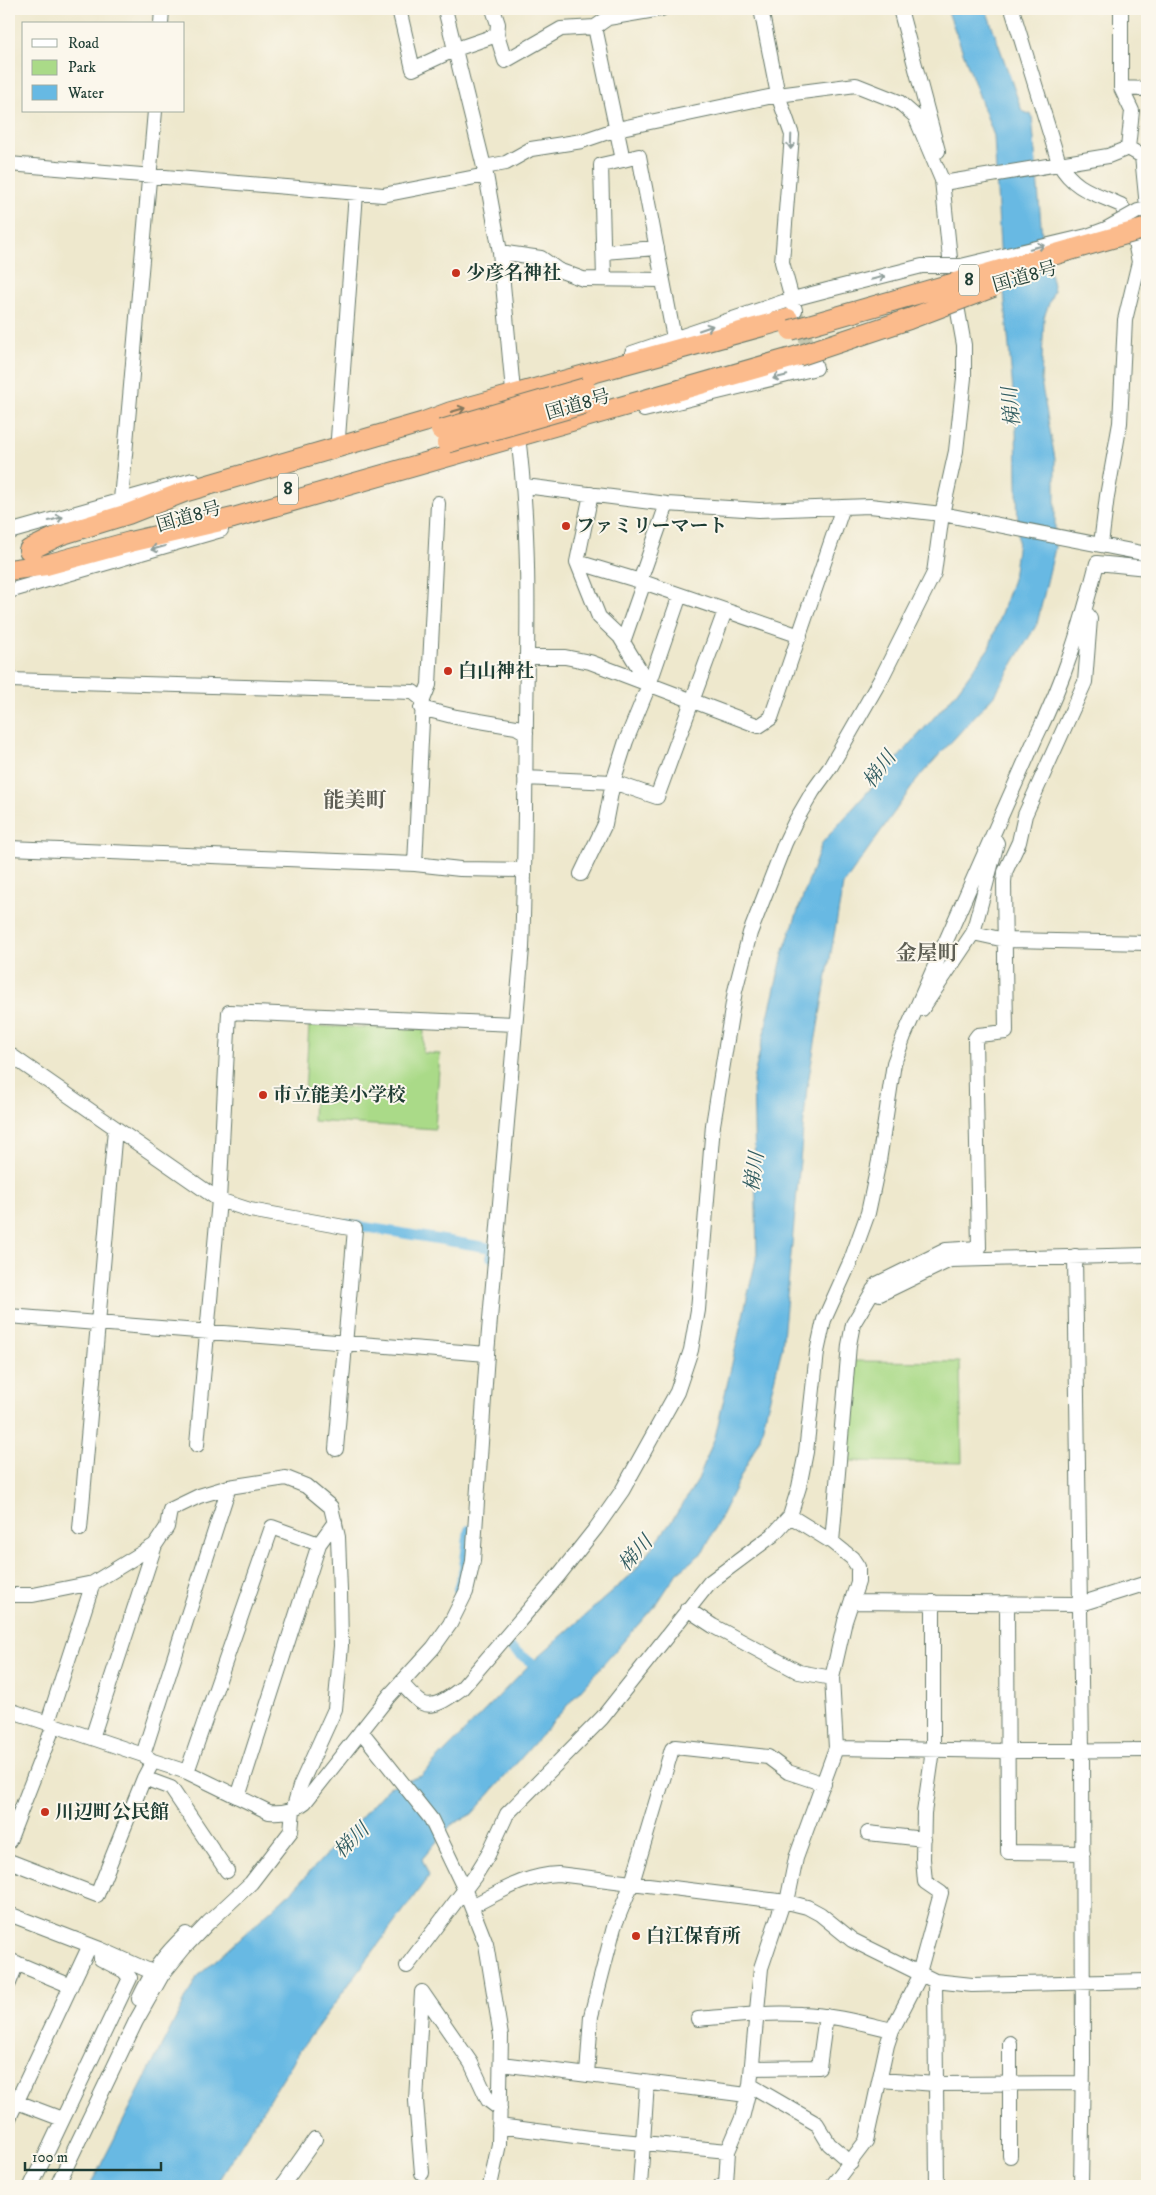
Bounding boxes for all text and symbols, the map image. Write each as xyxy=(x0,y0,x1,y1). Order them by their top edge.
legend xyxy=(22,22,185,112)
text: Road xyxy=(68,34,100,53)
text: Park xyxy=(68,58,97,77)
text: Water xyxy=(67,84,104,103)
one-way arrow xyxy=(786,134,795,150)
one-way arrow xyxy=(1029,242,1045,251)
street label: 国道8号 xyxy=(990,257,1060,297)
place label: 少彦名神社 xyxy=(466,262,561,285)
road number: 8 xyxy=(959,264,979,296)
marker: 少彦名神社 xyxy=(450,267,462,279)
one-way arrow xyxy=(870,272,886,282)
one-way arrow xyxy=(697,322,713,332)
one-way arrow xyxy=(773,373,789,382)
water label: 梯川 xyxy=(998,384,1026,428)
street label: 国道8号 xyxy=(543,385,613,425)
one-way arrow xyxy=(450,405,466,414)
road number: 8 xyxy=(278,474,298,504)
street label: 国道8号 xyxy=(154,497,224,537)
one-way arrow xyxy=(47,513,63,523)
place label: ファミリーマート xyxy=(576,515,728,538)
marker: ファミリーマート xyxy=(560,520,572,532)
one-way arrow xyxy=(150,544,166,554)
place label: 白山神社 xyxy=(458,660,534,683)
marker: 白山神社 xyxy=(442,665,454,677)
water label: 梯川 xyxy=(858,745,903,793)
district label: 能美町 xyxy=(324,788,387,814)
district label: 金屋町 xyxy=(896,941,959,967)
place label: 市立能美小学校 xyxy=(273,1084,406,1107)
marker: 市立能美小学校 xyxy=(257,1089,269,1101)
water label: 梯川 xyxy=(740,1148,770,1194)
water label: 梯川 xyxy=(613,1529,660,1577)
place label: 川辺町公民館 xyxy=(55,1801,169,1824)
marker: 川辺町公民館 xyxy=(39,1806,51,1818)
water label: 梯川 xyxy=(329,1817,376,1864)
place label: 白江保育所 xyxy=(646,1925,741,1948)
marker: 白江保育所 xyxy=(630,1930,642,1942)
scale bar xyxy=(25,2140,161,2172)
text: 100 m xyxy=(32,2148,68,2167)

